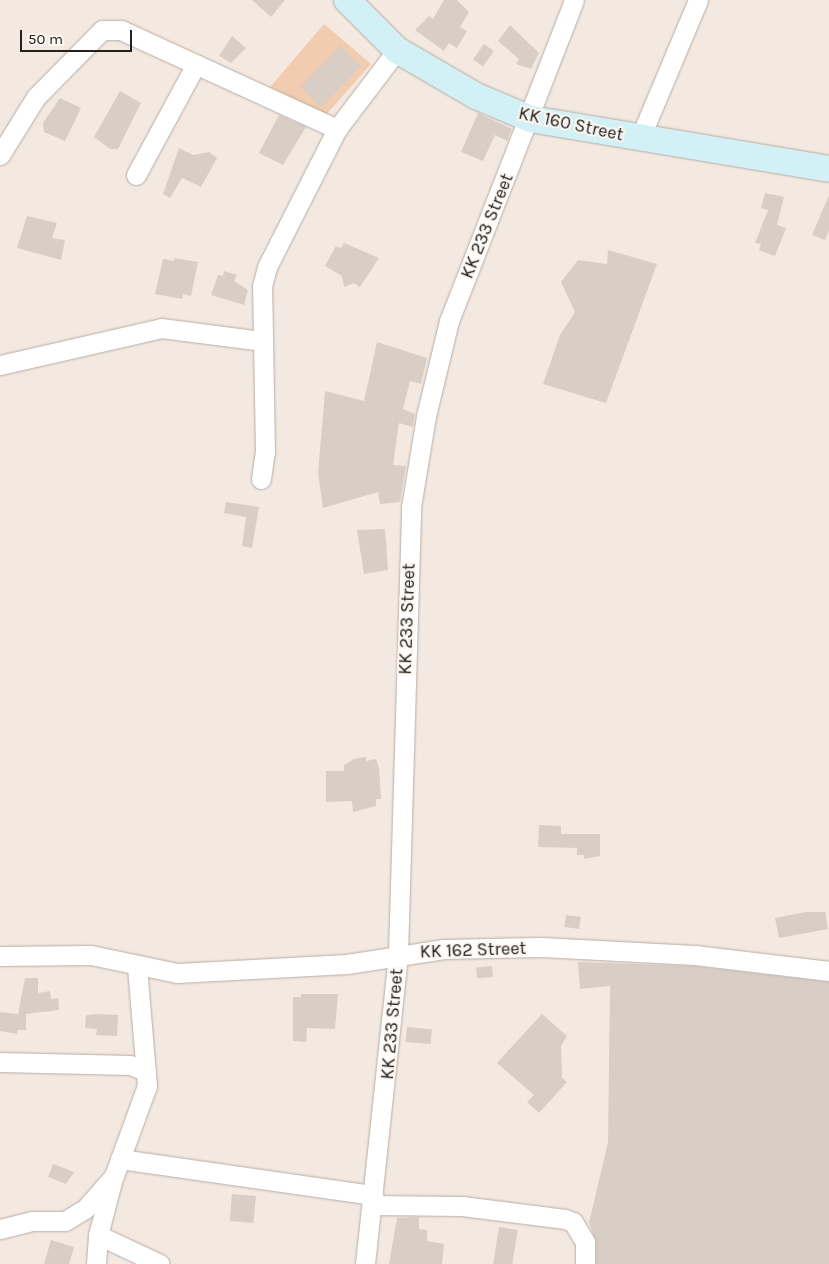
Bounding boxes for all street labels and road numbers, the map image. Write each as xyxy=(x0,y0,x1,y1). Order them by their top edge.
street label: KK 160 Street xyxy=(517,102,625,146)
street label: KK 233 Street xyxy=(456,170,518,282)
street label: KK 233 Street xyxy=(394,563,420,675)
street label: KK 162 Street xyxy=(419,937,527,963)
street label: KK 233 Street xyxy=(376,968,408,1080)

